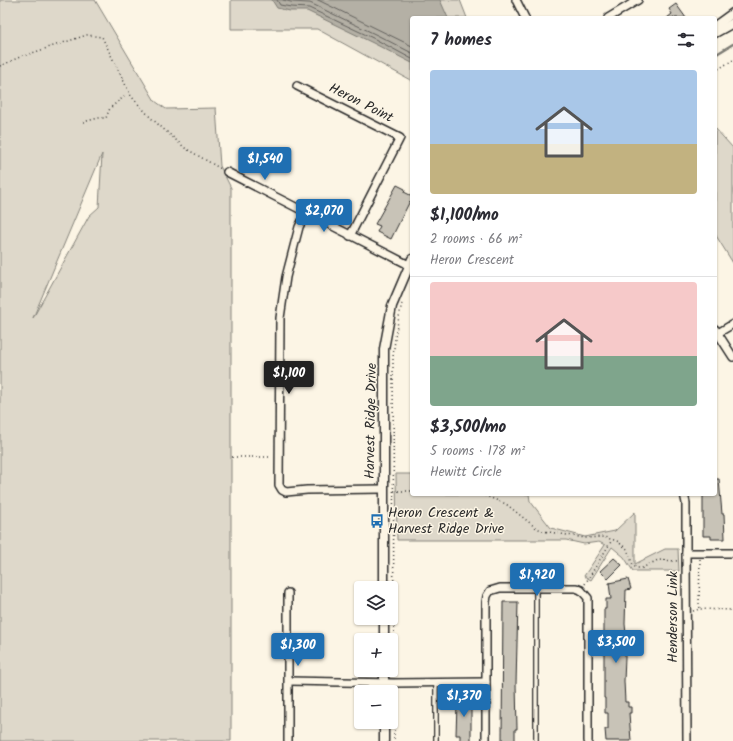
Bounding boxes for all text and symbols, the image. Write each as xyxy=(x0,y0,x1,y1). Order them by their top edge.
text: 7 homes xyxy=(430,27,492,54)
icon: filters xyxy=(675,29,697,51)
street label: Heron Point xyxy=(325,77,398,129)
icon: home xyxy=(528,96,600,168)
pin: $1,540 xyxy=(232,147,298,181)
text: $1,540 xyxy=(247,149,283,170)
pin: $2,070 xyxy=(291,199,357,233)
text: $2,070 xyxy=(305,201,343,222)
text: $1,100/mo xyxy=(430,202,499,229)
text: 2 rooms · 66 m² xyxy=(430,229,522,250)
text: Heron Crescent xyxy=(430,250,514,271)
icon: home xyxy=(528,308,600,380)
pin: $1,100 xyxy=(256,361,322,395)
street label: Harvest Ridge Drive xyxy=(359,362,383,479)
text: $1,100 xyxy=(273,363,305,384)
text: $3,500/mo xyxy=(430,414,506,441)
text: 5 rooms · 178 m² xyxy=(430,441,525,462)
text: Hewitt Circle xyxy=(430,462,502,483)
place label: Heron Crescent & Harvest Ridge Drive xyxy=(388,502,505,540)
bus stop icon: Heron Crescent & Harvest Ridge Drive xyxy=(369,513,385,529)
pin: $1,920 xyxy=(504,563,570,597)
text: $1,920 xyxy=(519,565,555,586)
street label: Henderson Link xyxy=(662,571,684,663)
map controls xyxy=(354,581,398,729)
button: layers xyxy=(354,581,398,625)
pin: $3,500 xyxy=(583,630,649,664)
text: $3,500 xyxy=(597,632,635,653)
pin: $1,300 xyxy=(265,633,331,667)
button: + xyxy=(354,633,398,677)
text: $1,300 xyxy=(280,635,316,656)
pin: $1,370 xyxy=(431,684,497,718)
button: − xyxy=(354,685,398,729)
text: $1,370 xyxy=(447,686,481,707)

